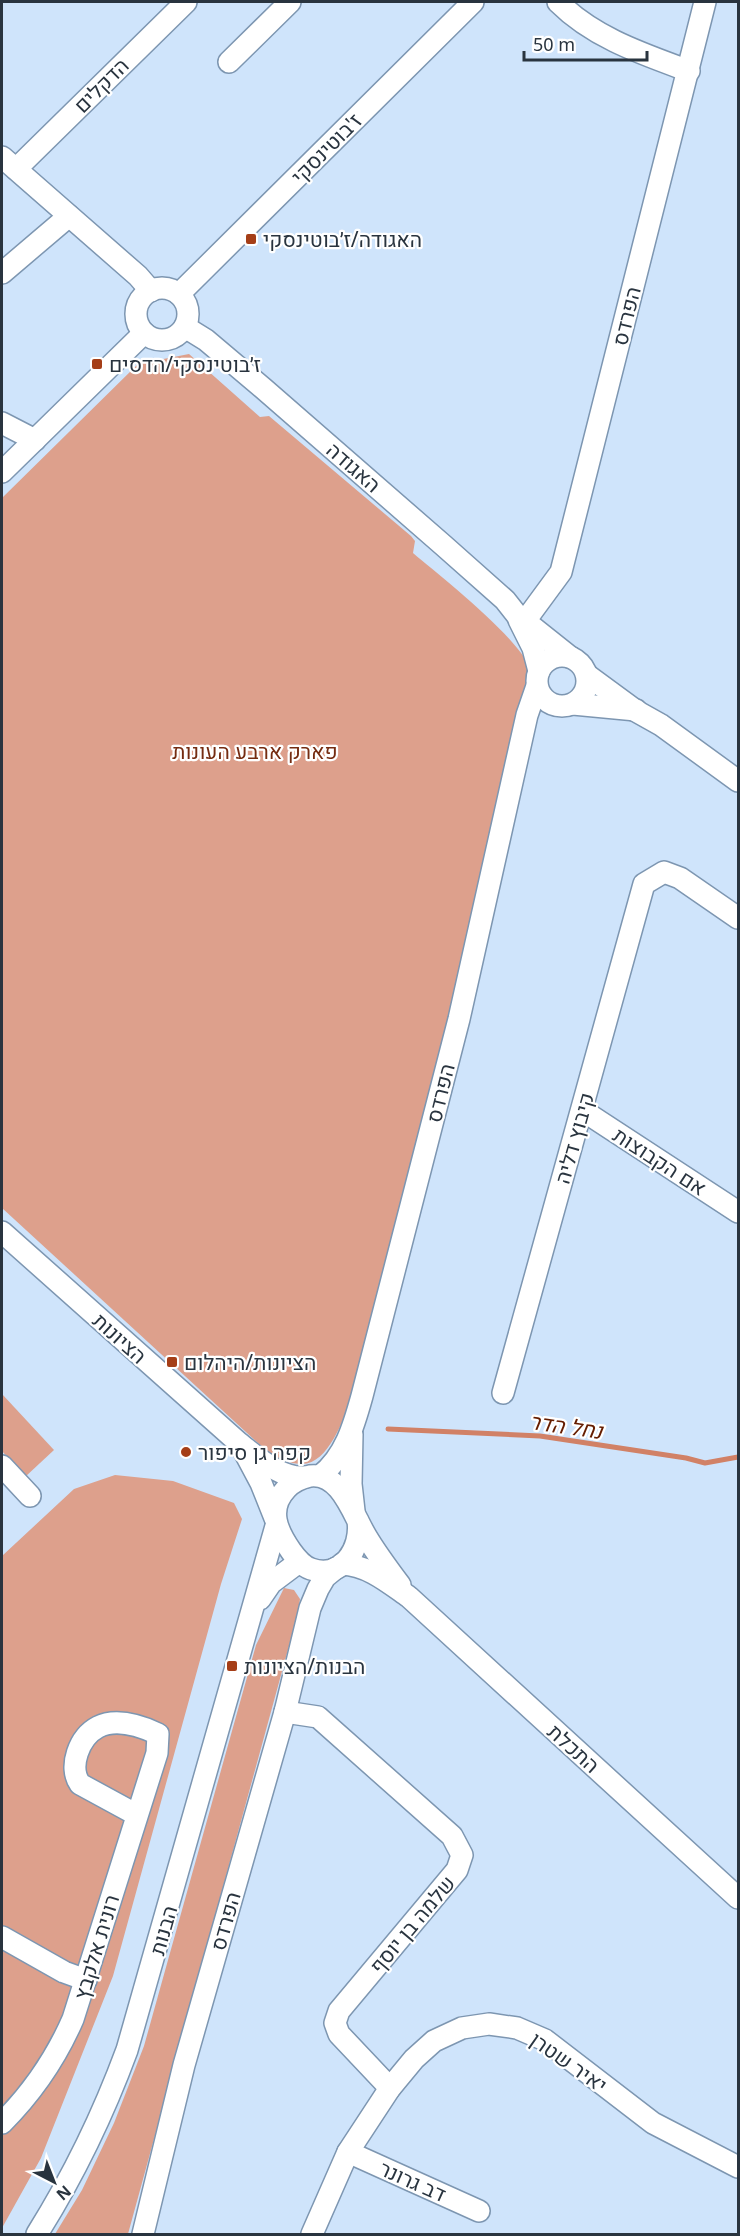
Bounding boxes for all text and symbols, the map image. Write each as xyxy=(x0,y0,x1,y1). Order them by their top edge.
scale bar xyxy=(524,24,647,62)
text: 50 m xyxy=(533,32,575,56)
street label: הדקלים xyxy=(67,51,135,119)
street label: ז'בוטינסקי xyxy=(285,107,367,189)
place label: האגודה/ז׳בוטינסקי xyxy=(263,225,422,253)
marker: האגודה/ז׳בוטינסקי xyxy=(244,232,258,246)
street label: הפרדס xyxy=(605,283,647,349)
place label: ז׳בוטינסקי/הדסים xyxy=(109,350,261,378)
marker: ז׳בוטינסקי/הדסים xyxy=(90,357,104,371)
street label: האגודה xyxy=(321,436,387,498)
park label: פארק ארבע העונות xyxy=(172,737,338,765)
street label: הפרדס xyxy=(419,1060,461,1126)
street label: קיבוץ דליה xyxy=(548,1089,600,1187)
street label: אם הקבוצות xyxy=(608,1120,712,1202)
street label: הציונות xyxy=(87,1306,153,1370)
place label: הציונות/היהלום xyxy=(184,1348,316,1376)
marker: הציונות/היהלום xyxy=(165,1355,179,1369)
water label: נחל הדר xyxy=(527,1405,607,1445)
place label: קפה גן סיפור xyxy=(198,1438,311,1466)
marker: קפה גן סיפור xyxy=(179,1445,193,1459)
place label: הבנות/הציונות xyxy=(244,1652,365,1680)
marker: הבנות/הציונות xyxy=(225,1659,239,1673)
street label: התכלת xyxy=(542,1717,606,1779)
street label: שלמה בן יוסף xyxy=(363,1869,461,1979)
street label: הפרדס xyxy=(203,1888,247,1954)
street label: רונית אלקבץ xyxy=(67,1891,125,2003)
street label: הבנות xyxy=(143,1902,183,1958)
street label: יאיר שטרן xyxy=(525,2025,613,2099)
north arrow xyxy=(24,2152,84,2212)
street label: דב גרונר xyxy=(375,2154,451,2208)
text: N xyxy=(52,2181,76,2206)

